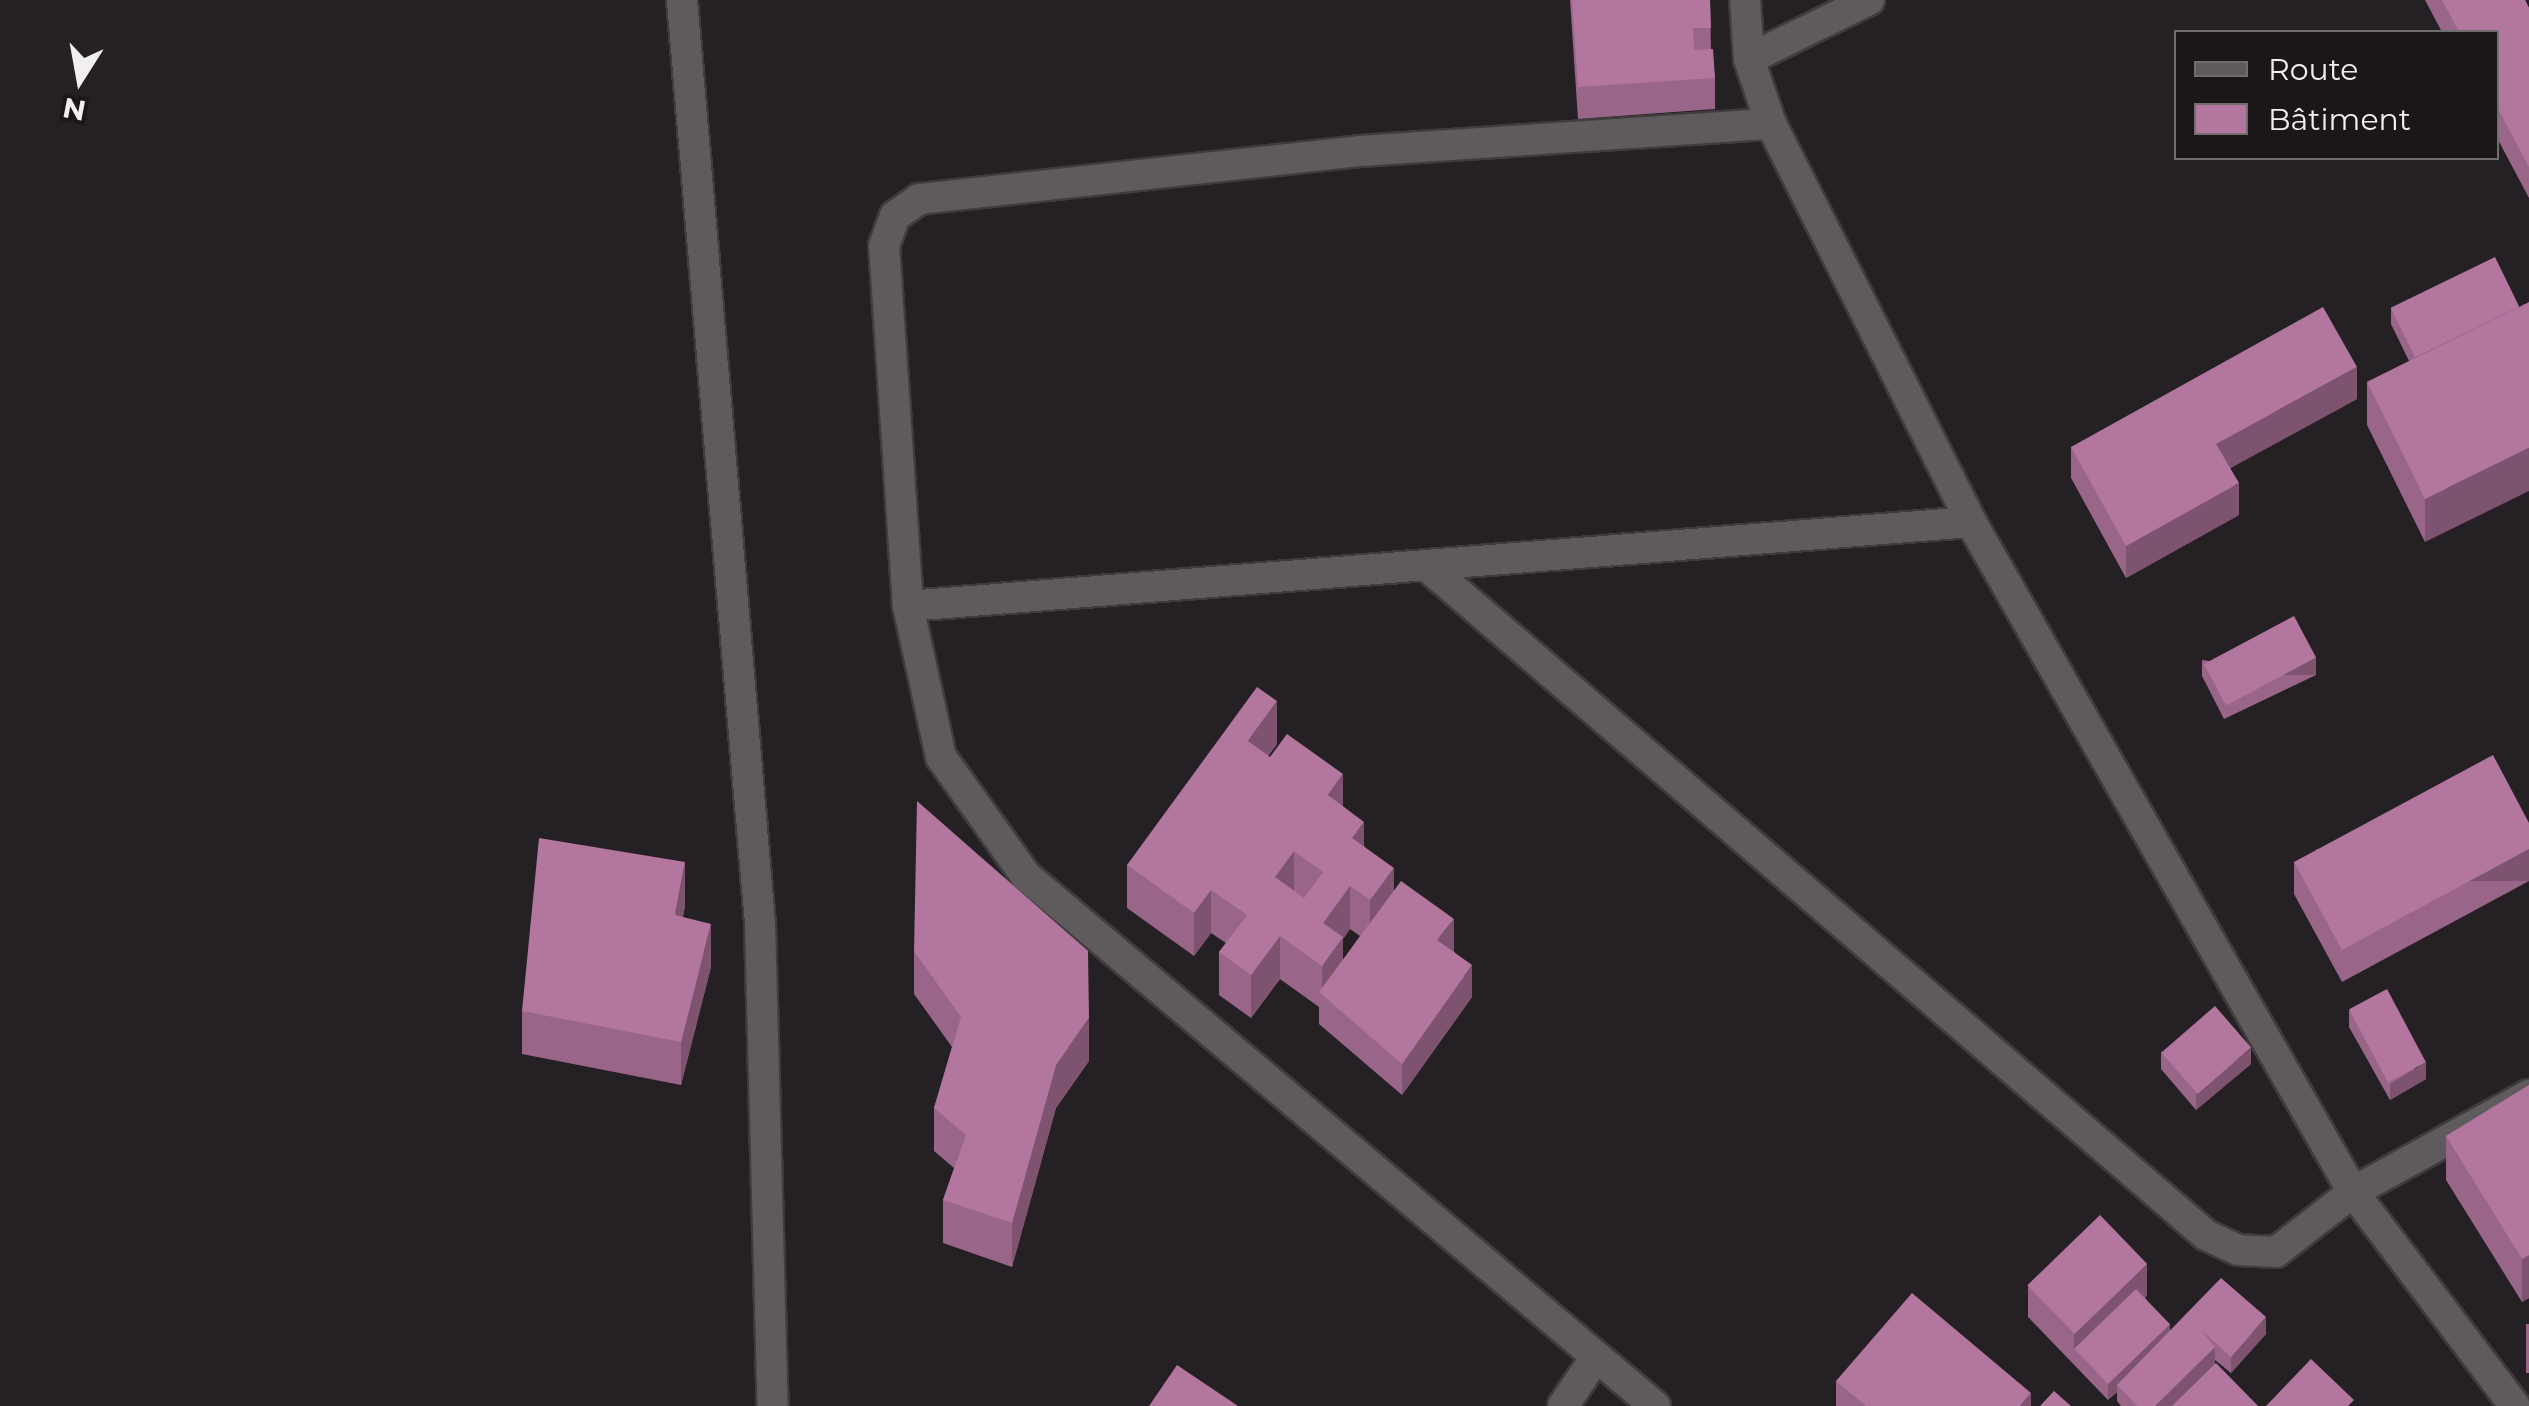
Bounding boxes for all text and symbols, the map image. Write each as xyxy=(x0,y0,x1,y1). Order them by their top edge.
north arrow xyxy=(30,30,130,130)
legend xyxy=(2174,30,2499,160)
text: Route xyxy=(2268,51,2358,88)
text: N xyxy=(60,91,89,128)
text: Bâtiment xyxy=(2268,101,2411,138)

